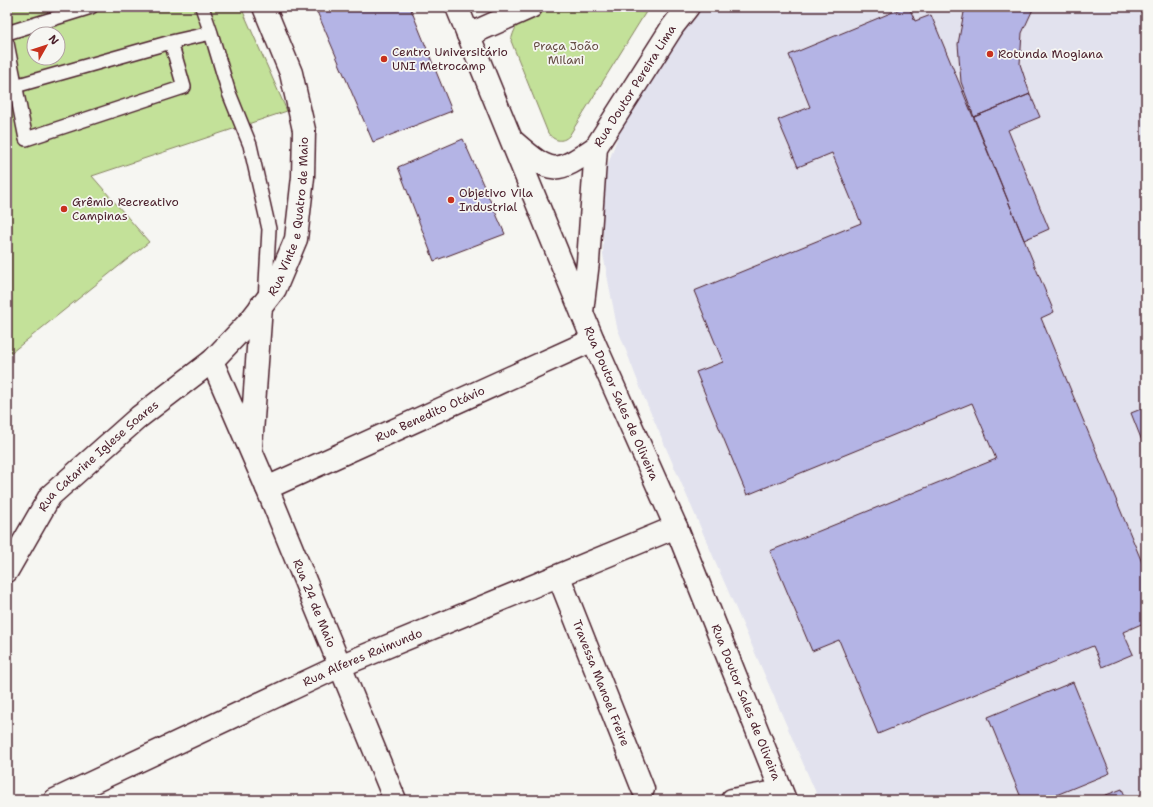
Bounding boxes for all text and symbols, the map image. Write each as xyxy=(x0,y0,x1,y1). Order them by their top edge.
street label: Rua Doutor Pereira Lima xyxy=(590,21,680,150)
north arrow xyxy=(26,26,66,66)
text: N xyxy=(45,32,62,48)
park label: Praça João Milani xyxy=(533,38,599,68)
place label: Centro Universitário UNI Metrocamp xyxy=(392,44,508,74)
place label: Rotunda Mogiana xyxy=(998,46,1103,62)
marker: Rotunda Mogiana xyxy=(985,49,995,59)
marker: Centro Universitário UNI Metrocamp xyxy=(379,54,389,64)
street label: Rua Vinte e Quatro de Maio xyxy=(264,137,312,300)
place label: Objetivo Vila Industrial xyxy=(459,185,533,215)
place label: Grêmio Recreativo Campinas xyxy=(72,194,179,224)
marker: Objetivo Vila Industrial xyxy=(446,195,456,205)
marker: Grêmio Recreativo Campinas xyxy=(59,204,69,214)
street label: Rua Doutor Sales de Oliveira xyxy=(580,324,662,483)
street label: Rua Benedito Otávio xyxy=(373,382,487,446)
street label: Rua Catarine Iglese Soares xyxy=(35,397,162,515)
street label: Rua 24 de Maio xyxy=(289,557,340,650)
street label: Travessa Manoel Freire xyxy=(569,617,633,749)
street label: Rua Doutor Sales de Oliveira xyxy=(708,622,785,783)
street label: Rua Alferes Raimundo xyxy=(300,625,425,690)

